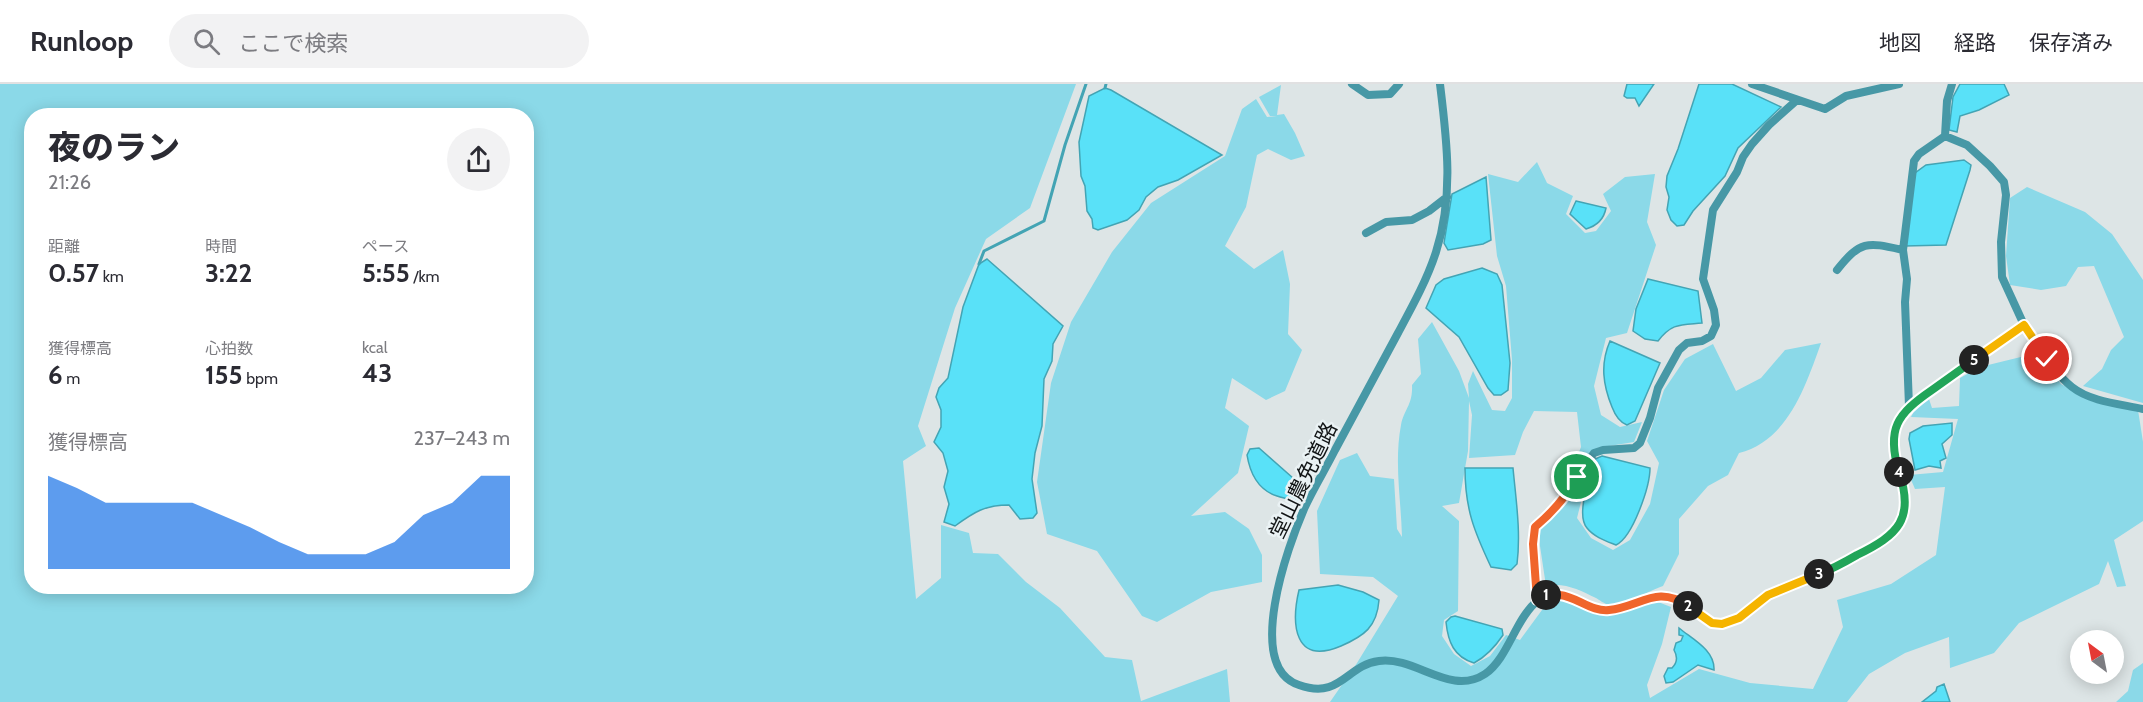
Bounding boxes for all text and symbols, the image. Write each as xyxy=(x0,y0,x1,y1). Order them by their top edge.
search box xyxy=(169,14,589,68)
text: Runloop xyxy=(30,24,133,58)
icon: search xyxy=(190,25,223,58)
text: ここで検索 xyxy=(238,30,348,57)
text: 地図 xyxy=(1879,30,1921,55)
text: 経路 xyxy=(1954,30,1996,55)
text: 保存済み xyxy=(2029,30,2113,55)
text: 夜のラン xyxy=(48,127,180,167)
button: share xyxy=(447,128,510,191)
text: 21:26 xyxy=(48,170,91,194)
text: 距離 xyxy=(48,237,80,256)
text: 時間 xyxy=(205,237,237,256)
text: ペース xyxy=(362,237,409,256)
text: 0.57 xyxy=(48,257,99,289)
text: 3:22 xyxy=(205,257,252,289)
text: 5:55 xyxy=(362,257,410,289)
text: km xyxy=(99,267,124,286)
text: /km xyxy=(410,267,440,286)
pin xyxy=(2021,333,2072,384)
text: kcal xyxy=(362,338,388,357)
text: 獲得標高 xyxy=(48,339,112,358)
text: 心拍数 xyxy=(205,339,253,358)
icon: check xyxy=(2030,342,2063,375)
pin: 5 xyxy=(1959,345,1989,375)
text: 5 xyxy=(1970,350,1978,369)
text: 43 xyxy=(362,357,392,389)
text: 6 xyxy=(48,359,63,391)
text: 155 xyxy=(205,359,243,391)
text: m xyxy=(63,369,80,388)
text: bpm xyxy=(243,369,278,388)
street label: 堂山農免道路 xyxy=(1264,418,1342,542)
text: 237–243 m xyxy=(414,426,510,450)
text: 獲得標高 xyxy=(48,430,128,454)
pin xyxy=(1551,451,1602,502)
pin: 4 xyxy=(1884,457,1914,487)
icon: arrive xyxy=(1560,460,1593,493)
text: 4 xyxy=(1894,462,1904,481)
pin: 3 xyxy=(1804,559,1834,589)
text: 3 xyxy=(1815,564,1823,583)
pin: 1 xyxy=(1531,580,1561,610)
text: 1 xyxy=(1543,585,1549,604)
pin: 2 xyxy=(1673,591,1703,621)
text: 2 xyxy=(1684,596,1692,615)
north arrow xyxy=(2070,630,2124,684)
map controls xyxy=(2070,630,2124,684)

